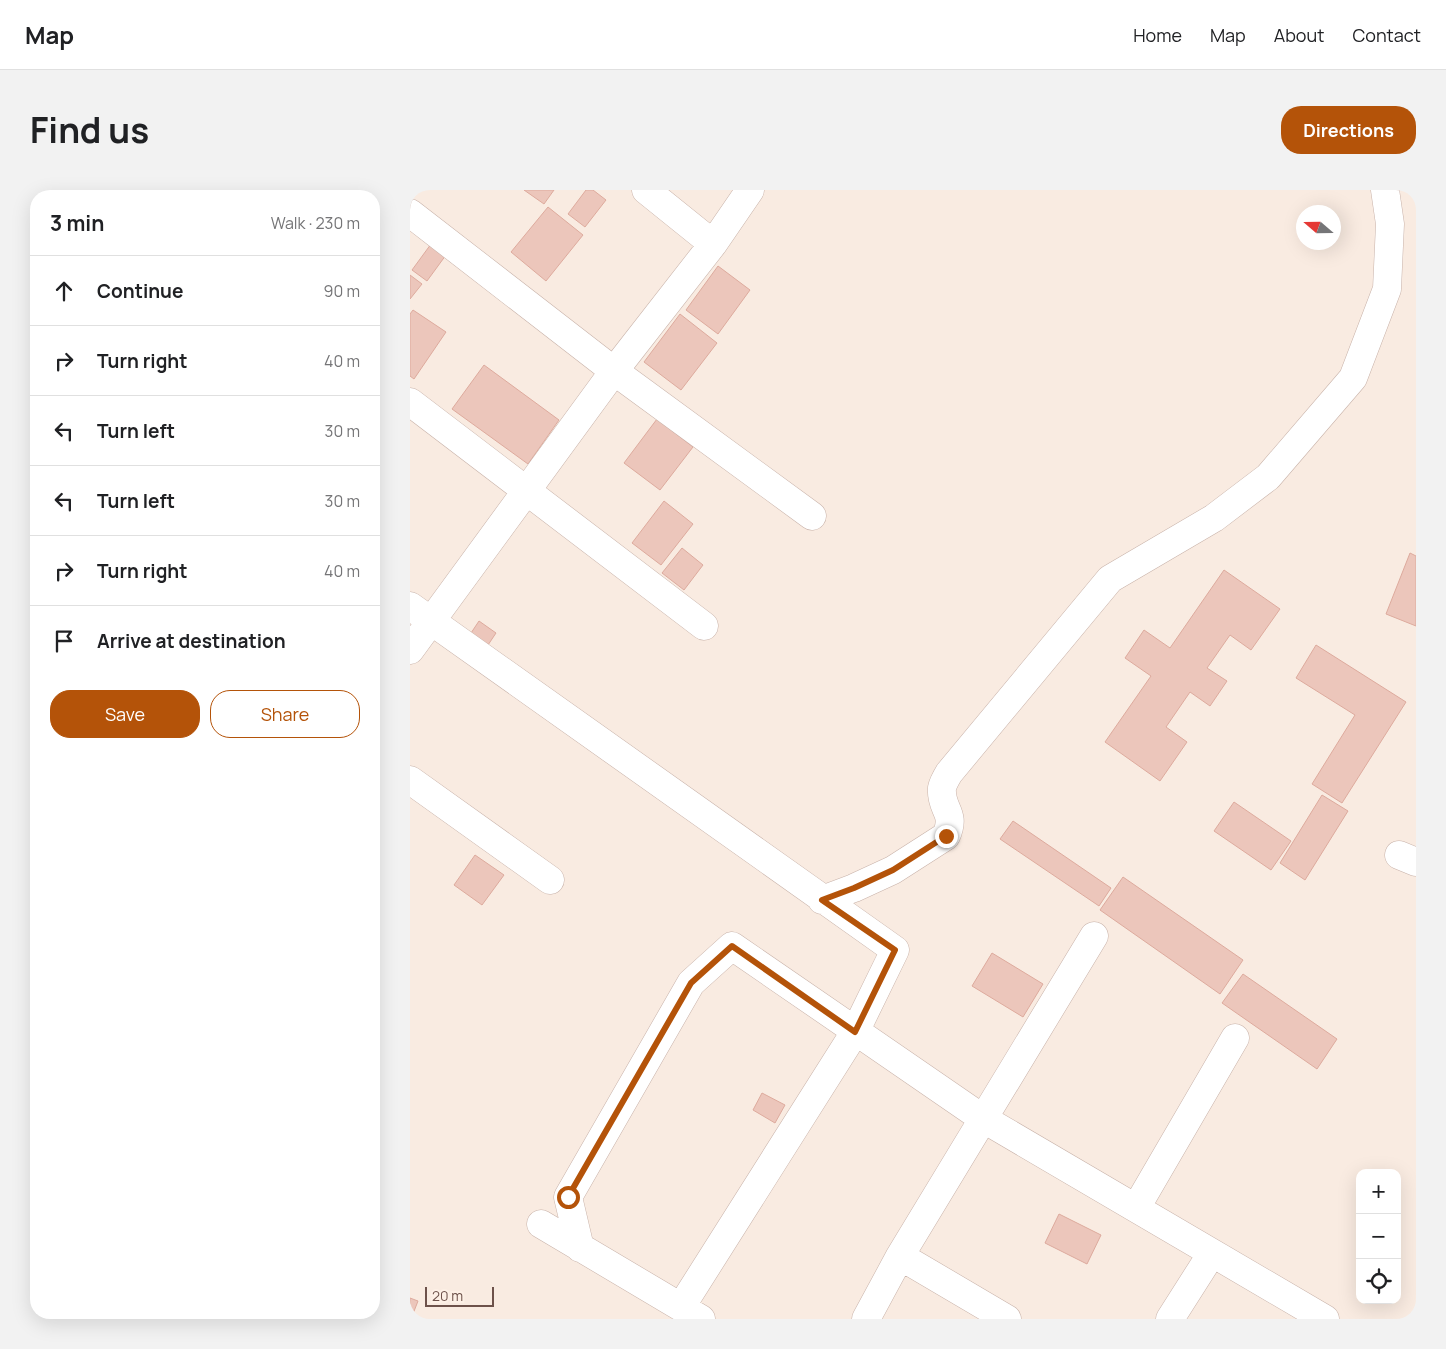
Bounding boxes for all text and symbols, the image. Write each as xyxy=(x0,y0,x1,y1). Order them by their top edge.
text: Map xyxy=(25,18,74,51)
text: Home xyxy=(1133,23,1182,47)
text: Map xyxy=(1210,23,1246,47)
text: About xyxy=(1274,23,1324,47)
text: Contact xyxy=(1352,23,1421,47)
text: Find us xyxy=(30,106,149,154)
button: Directions xyxy=(1281,106,1416,154)
north arrow xyxy=(1296,205,1341,250)
text: 3 min xyxy=(50,209,104,237)
text: Walk · 230 m xyxy=(271,212,360,234)
icon: ahead xyxy=(50,277,78,305)
text: Continue xyxy=(97,278,183,304)
text: 90 m xyxy=(324,280,360,302)
icon: right xyxy=(50,347,78,375)
text: Turn right xyxy=(97,348,187,374)
text: 40 m xyxy=(324,350,360,372)
icon: left xyxy=(50,417,78,445)
text: Turn left xyxy=(97,418,175,444)
text: 30 m xyxy=(325,420,360,442)
icon: left xyxy=(50,487,78,515)
text: Turn left xyxy=(97,488,175,514)
text: 30 m xyxy=(325,490,360,512)
icon: right xyxy=(50,557,78,585)
text: Turn right xyxy=(97,558,187,584)
text: 40 m xyxy=(324,560,360,582)
icon: arrive xyxy=(50,627,78,655)
text: Arrive at destination xyxy=(97,628,286,654)
button: Save xyxy=(50,690,200,738)
button: Share xyxy=(210,690,360,738)
route end xyxy=(935,825,958,848)
map controls xyxy=(1356,1169,1401,1304)
button: + xyxy=(1356,1169,1401,1214)
route start xyxy=(557,1186,580,1209)
button: − xyxy=(1356,1214,1401,1259)
button: locate xyxy=(1356,1259,1401,1304)
scale bar xyxy=(425,1284,494,1307)
text: 20 m xyxy=(432,1286,463,1305)

